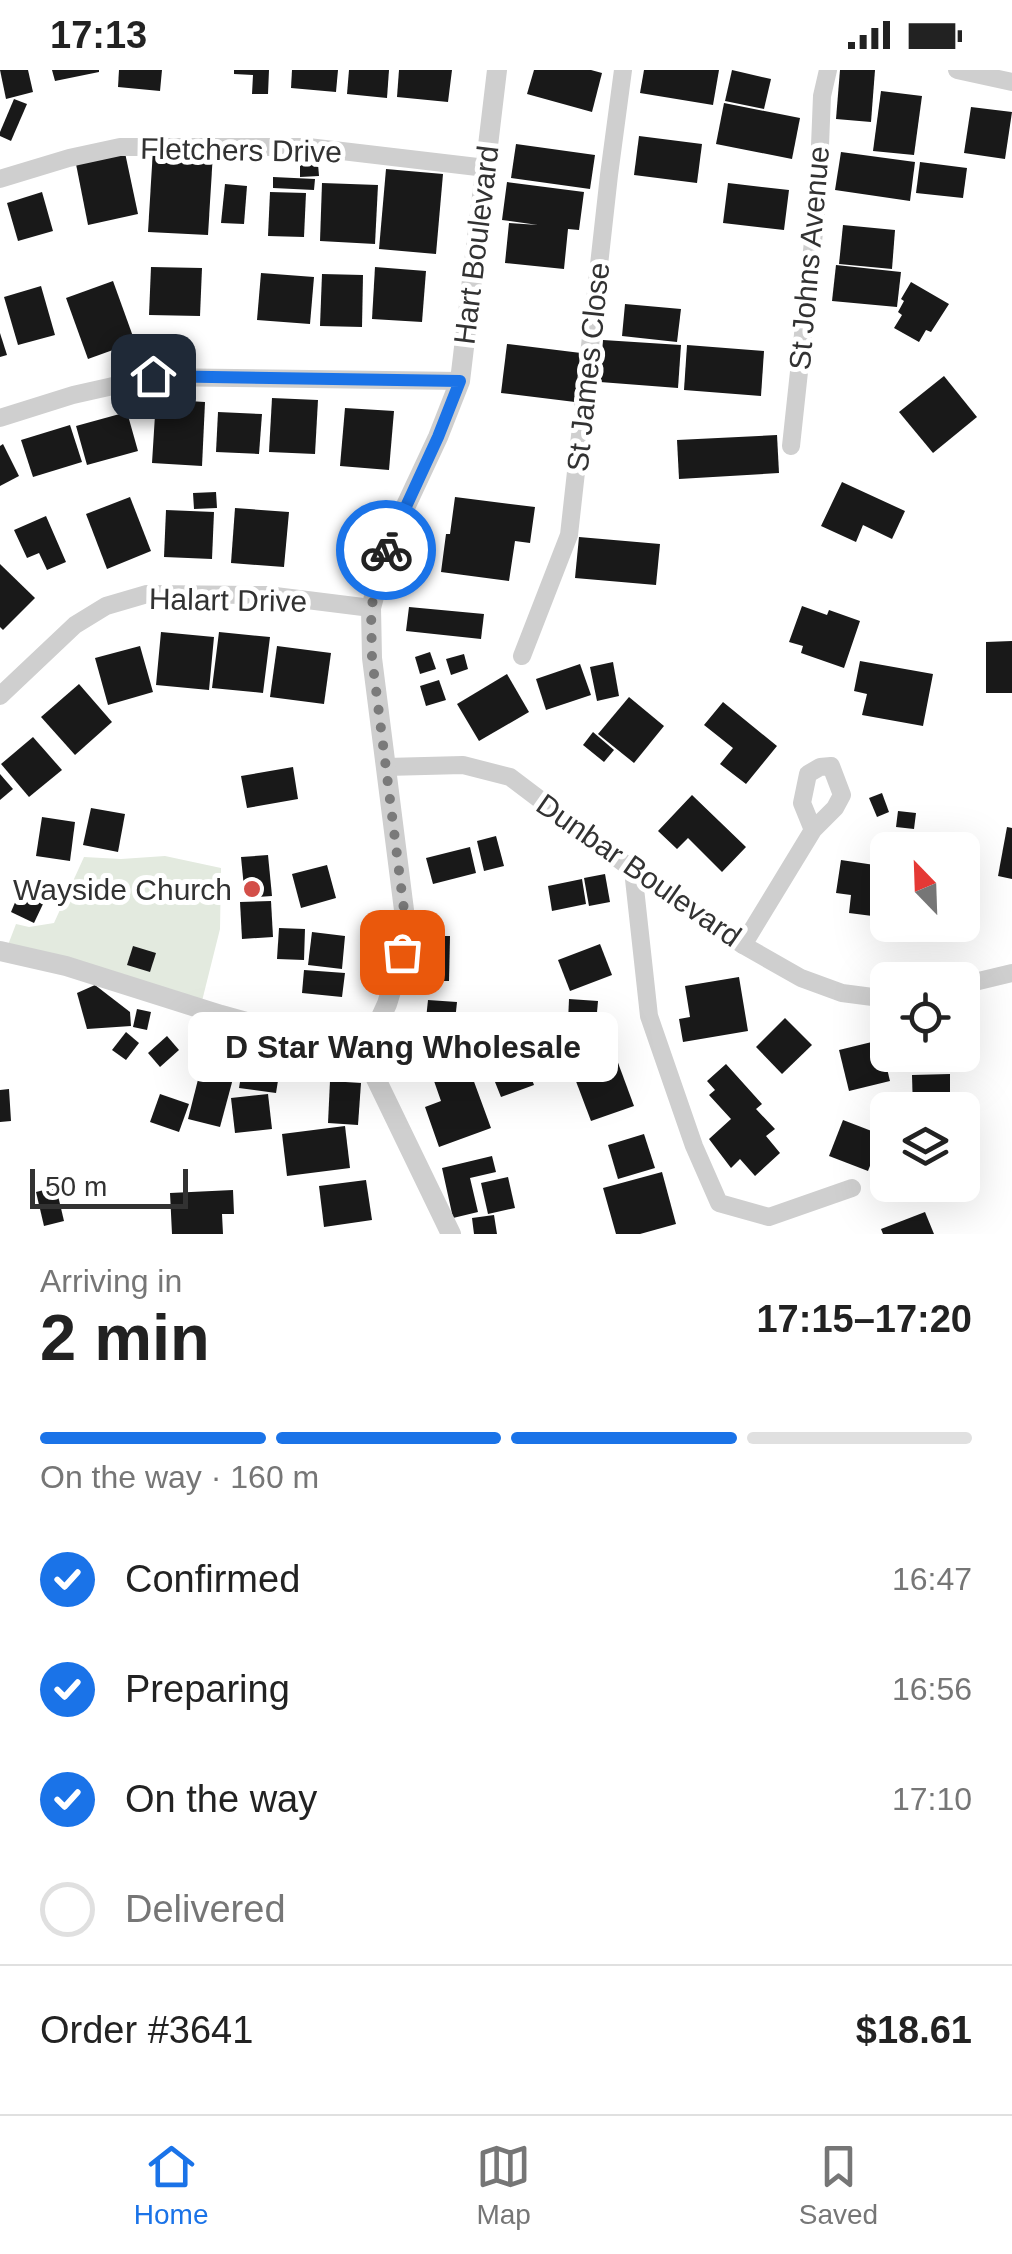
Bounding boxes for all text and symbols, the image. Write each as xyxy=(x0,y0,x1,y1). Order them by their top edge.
text: 17:13 xyxy=(50,14,147,56)
street label: Fletchers Drive xyxy=(140,132,342,168)
street label: Hart Boulevard xyxy=(447,144,505,346)
street label: St Johns Avenue xyxy=(783,145,835,371)
street label: St James Close xyxy=(561,261,615,473)
pin xyxy=(111,334,196,419)
icon: home xyxy=(126,349,181,404)
courier xyxy=(336,500,436,600)
icon: bike xyxy=(359,523,414,578)
street label: Halart Drive xyxy=(149,582,307,618)
street label: Dunbar Boulevard xyxy=(530,787,748,953)
north arrow xyxy=(870,832,980,942)
map controls xyxy=(870,832,980,1202)
place label: Wayside Church xyxy=(13,873,232,906)
marker: Wayside Church xyxy=(241,878,263,900)
pin xyxy=(360,910,445,995)
icon: bag xyxy=(375,925,430,980)
button: locate xyxy=(870,962,980,1072)
callout: D Star Wang Wholesale xyxy=(187,1012,617,1082)
text: D Star Wang Wholesale xyxy=(225,1029,581,1065)
button: layers xyxy=(870,1092,980,1202)
scale bar xyxy=(30,1164,188,1208)
text: 50 m xyxy=(45,1171,107,1202)
text: Arriving in xyxy=(40,1263,182,1299)
text: 17:15–17:20 xyxy=(756,1298,972,1340)
text: 2 min xyxy=(40,1301,210,1374)
text: On the way · 160 m xyxy=(40,1459,319,1495)
icon: check xyxy=(40,1552,95,1607)
text: Confirmed xyxy=(125,1558,300,1600)
text: 16:47 xyxy=(892,1561,972,1597)
icon: check xyxy=(40,1662,95,1717)
text: Preparing xyxy=(125,1668,290,1710)
text: 16:56 xyxy=(892,1671,972,1707)
icon: check xyxy=(40,1772,95,1827)
text: On the way xyxy=(125,1778,317,1820)
text: 17:10 xyxy=(892,1781,972,1817)
text: Delivered xyxy=(125,1888,286,1930)
text: Order #3641 xyxy=(40,2009,253,2051)
text: $18.61 xyxy=(856,2009,972,2051)
tab: Home xyxy=(134,2139,209,2231)
tab: Map xyxy=(476,2139,531,2231)
tab: Saved xyxy=(799,2139,878,2231)

